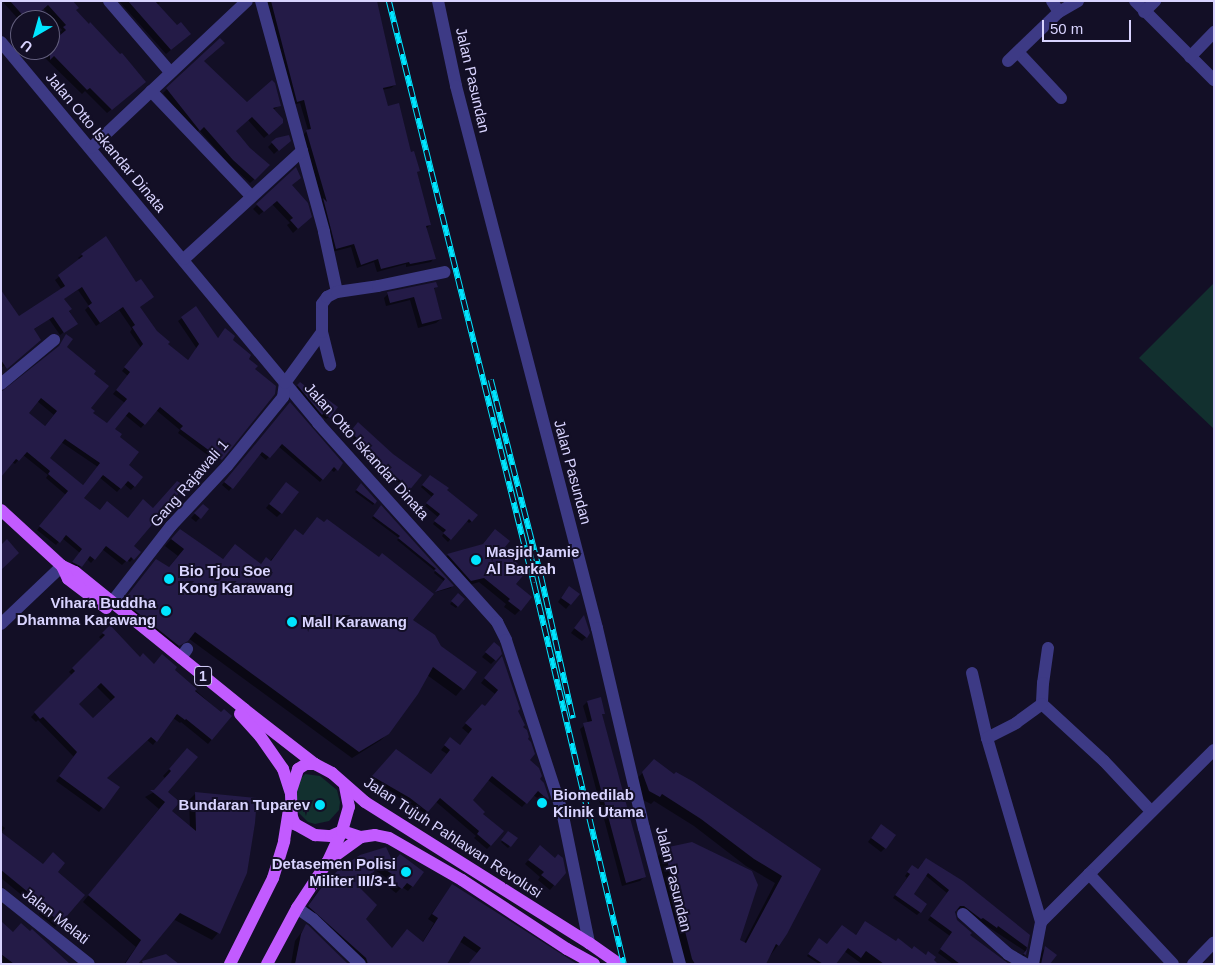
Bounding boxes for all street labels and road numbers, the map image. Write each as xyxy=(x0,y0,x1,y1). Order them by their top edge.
street label: Jalan Pasundan xyxy=(452,26,494,134)
street label: Jalan Otto Iskandar Dinata xyxy=(42,68,170,216)
street label: Jalan Otto Iskandar Dinata xyxy=(301,379,433,523)
street label: Jalan Pasundan xyxy=(550,418,596,526)
street label: Gang Rajawali 1 xyxy=(146,436,232,530)
road number: 1 xyxy=(193,664,213,688)
street label: Jalan Tujuh Pahlawan Revolusi xyxy=(361,773,545,901)
street label: Jalan Pasundan xyxy=(652,825,696,933)
street label: Jalan Melati xyxy=(19,884,93,948)

